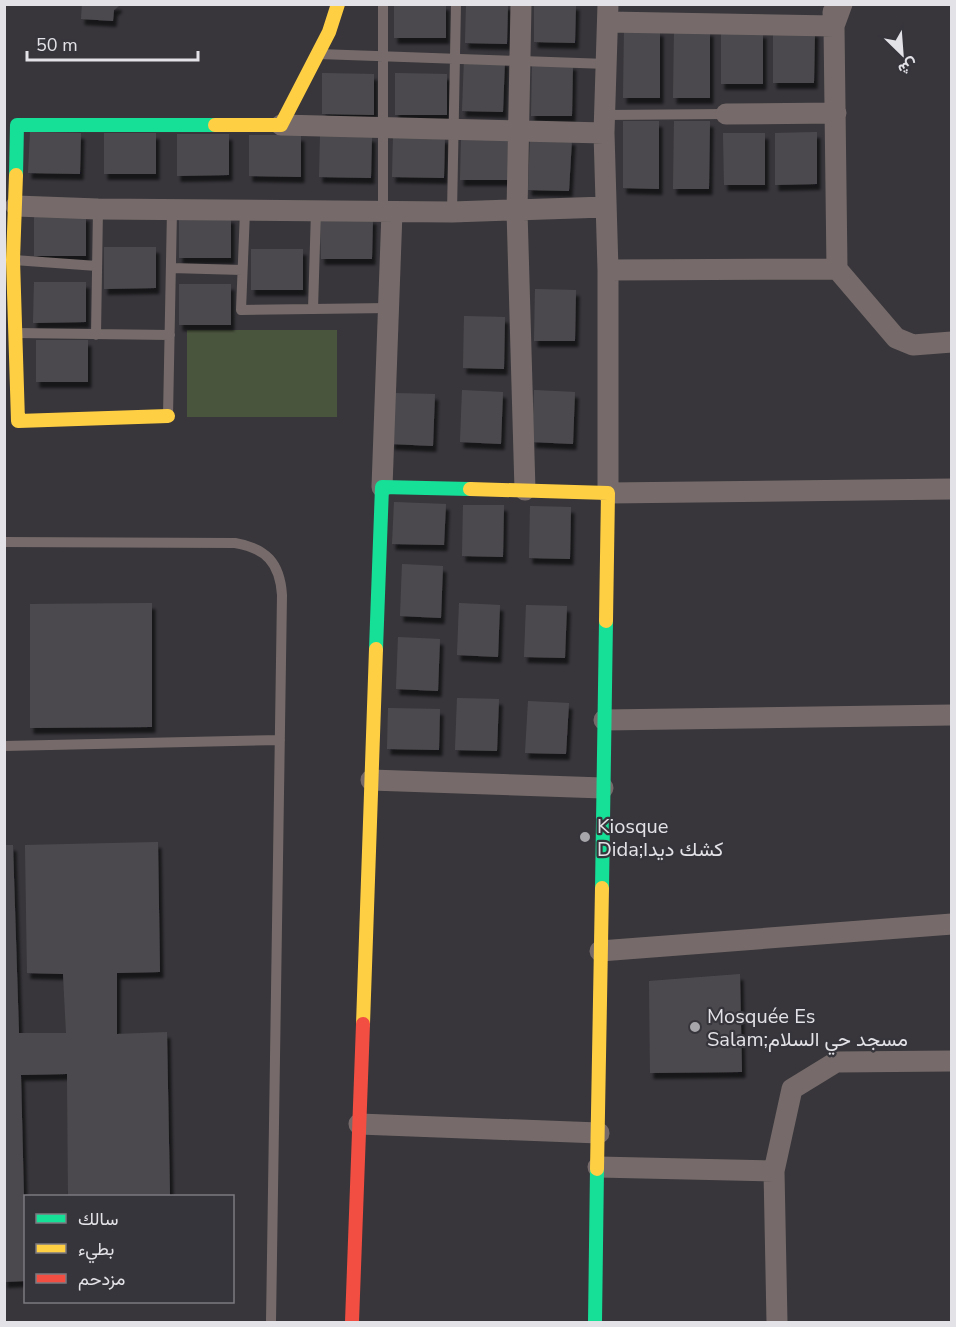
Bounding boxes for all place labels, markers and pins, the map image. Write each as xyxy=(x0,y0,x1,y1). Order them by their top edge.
place label: Kiosque Dida;كشك ديدا xyxy=(597,813,724,863)
marker: Kiosque Dida;كشك ديدا xyxy=(578,830,592,844)
place label: Mosquée Es Salam;مسجد حي السلام xyxy=(707,1003,908,1056)
marker: Mosquée Es Salam;مسجد حي السلام xyxy=(688,1020,702,1034)

